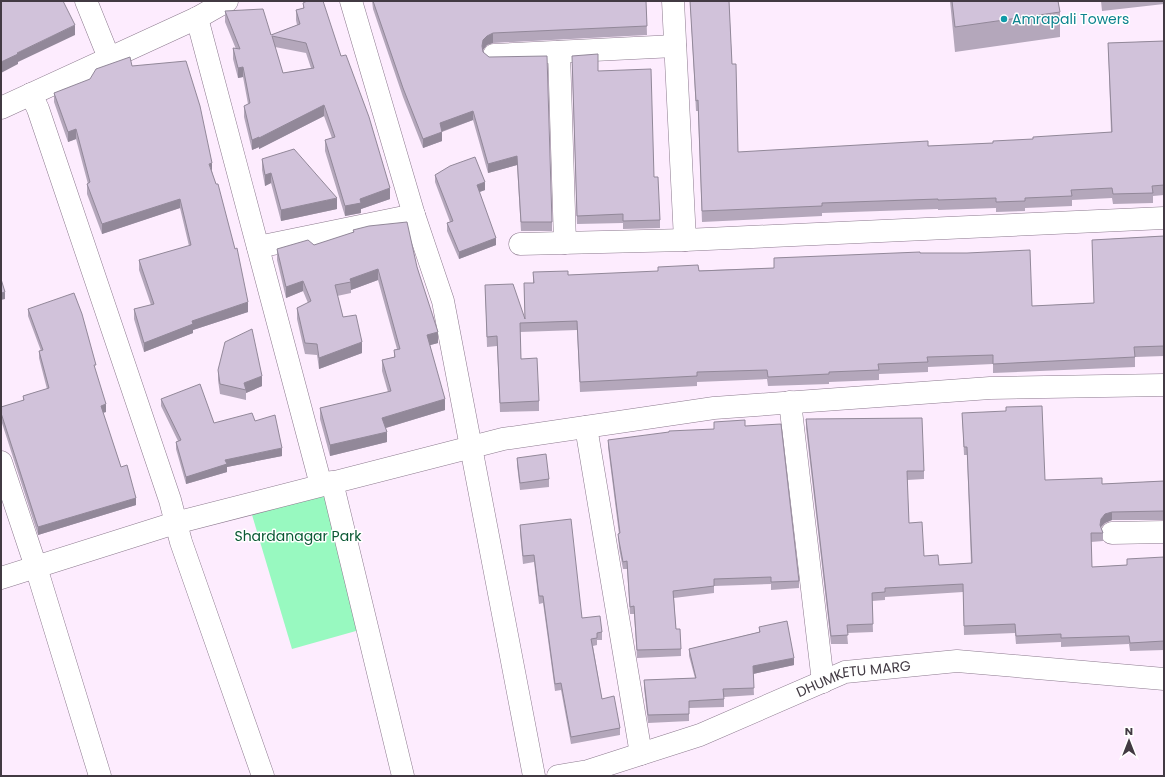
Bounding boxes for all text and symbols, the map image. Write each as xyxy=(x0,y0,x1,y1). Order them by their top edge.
place label: Amrapali Towers xyxy=(1012,9,1129,29)
marker: Amrapali Towers xyxy=(999,14,1009,24)
park label: Shardanagar Park xyxy=(234,526,362,546)
street label: DHUMKETU MARG xyxy=(793,656,912,702)
north arrow xyxy=(1109,721,1149,761)
text: N xyxy=(1125,723,1133,739)

